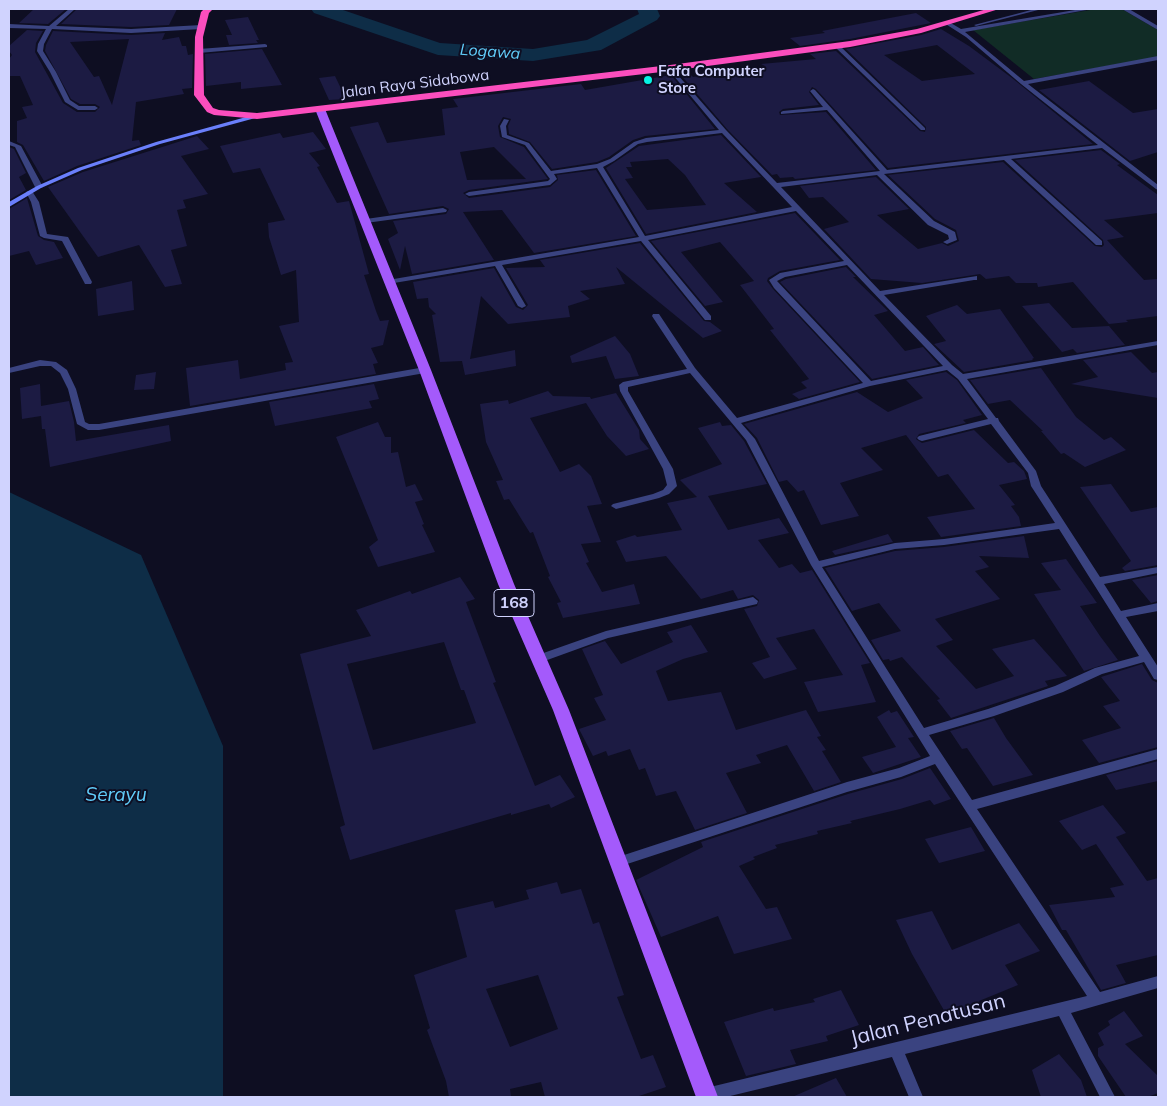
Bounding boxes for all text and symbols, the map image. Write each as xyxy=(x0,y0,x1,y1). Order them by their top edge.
water label: Logawa xyxy=(459,40,521,64)
place label: Fafa Computer Store xyxy=(658,62,765,97)
street label: Jalan Raya Sidabowa xyxy=(340,66,490,102)
marker: Fafa Computer Store xyxy=(642,74,654,86)
road number: 168 xyxy=(494,590,534,616)
water label: Serayu xyxy=(85,784,147,806)
street label: Jalan Penatusan xyxy=(848,989,1008,1051)

